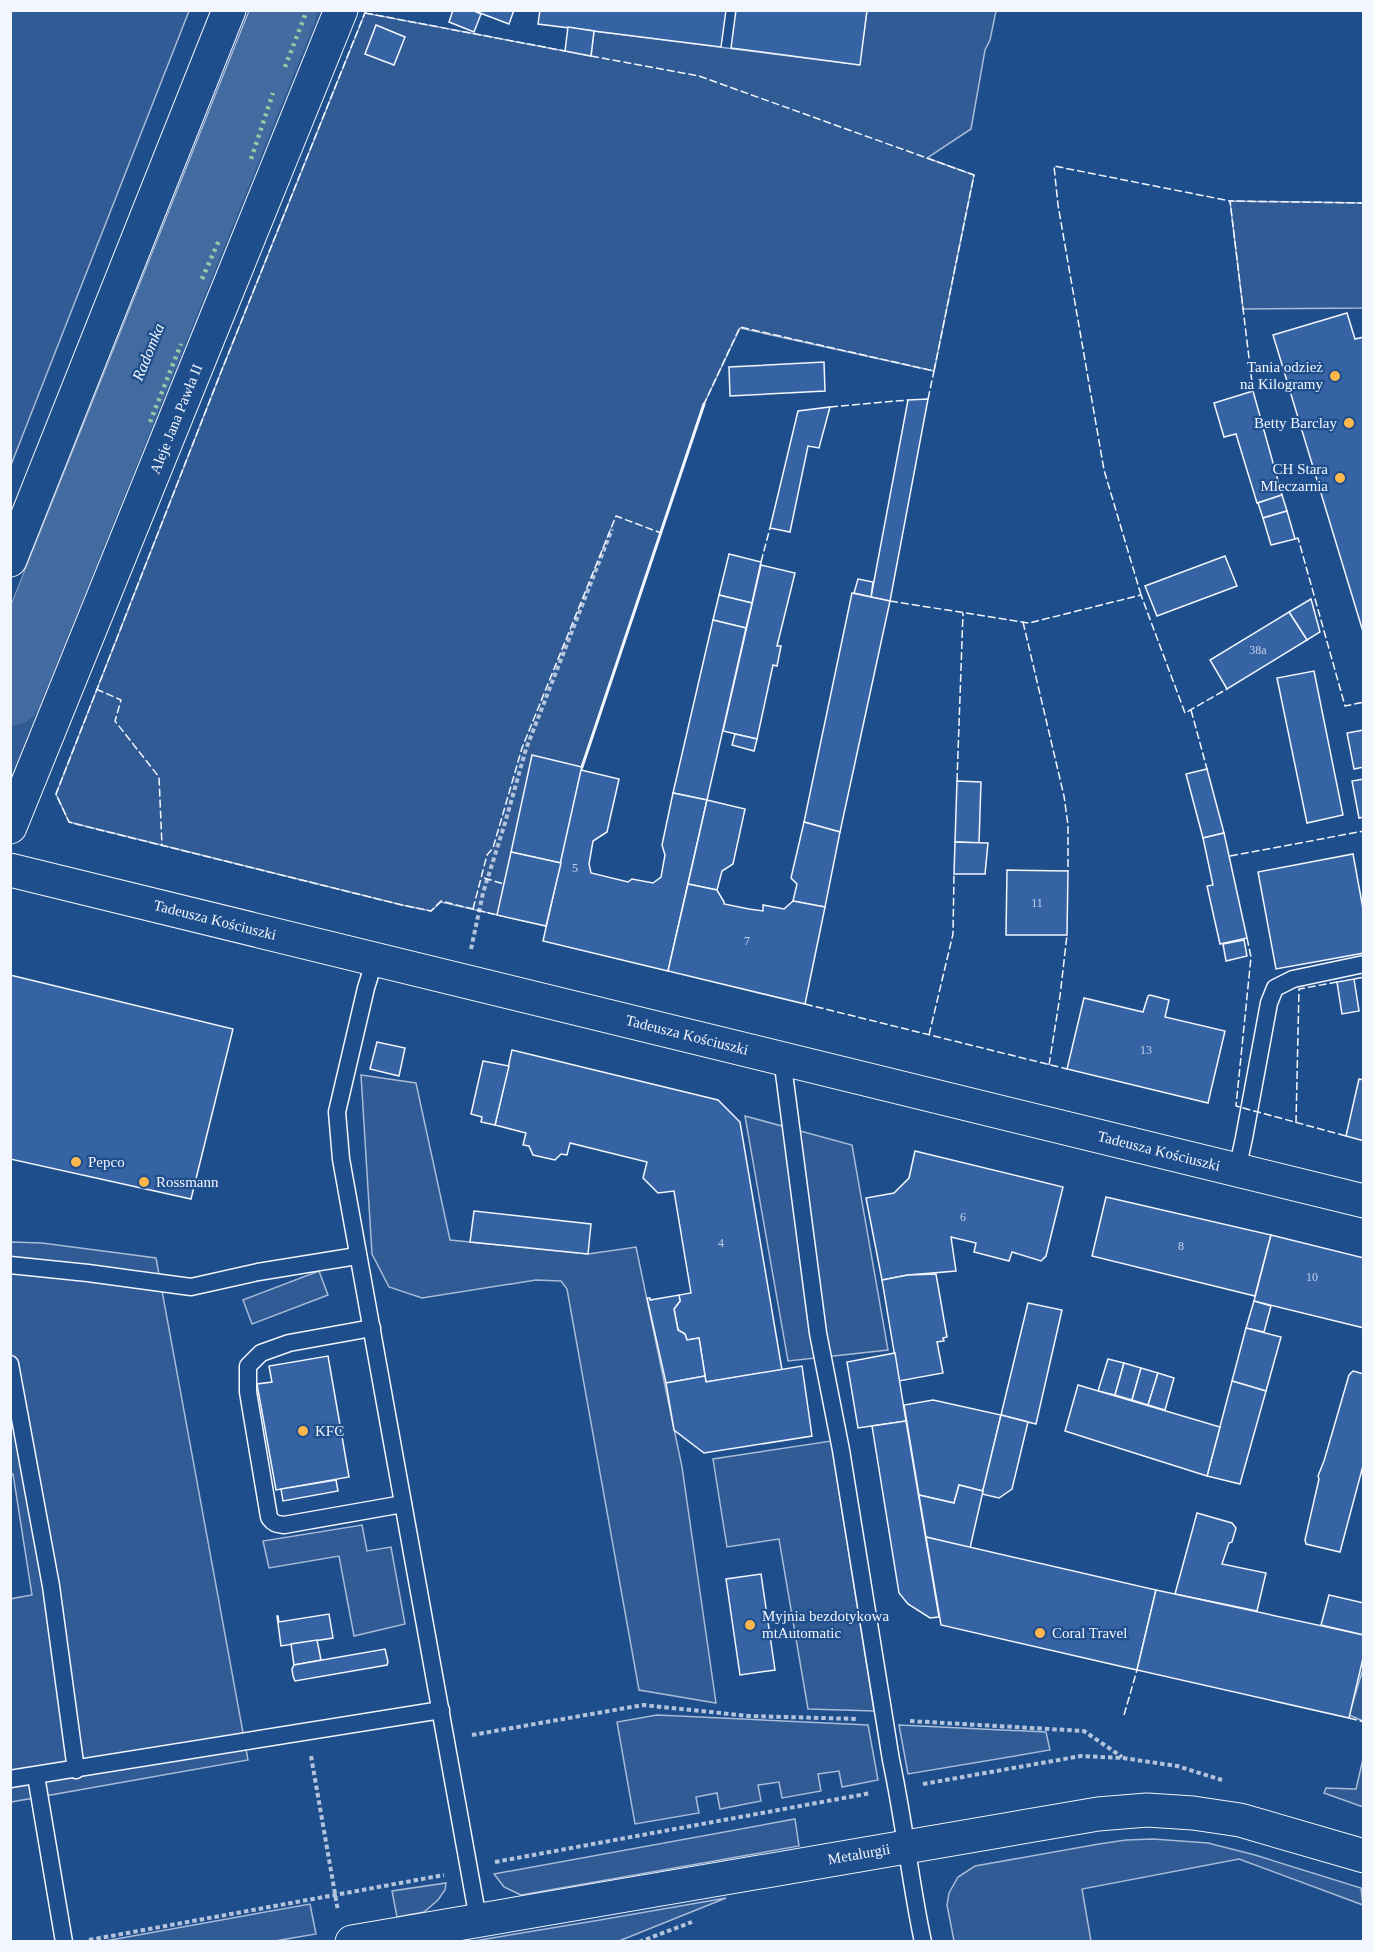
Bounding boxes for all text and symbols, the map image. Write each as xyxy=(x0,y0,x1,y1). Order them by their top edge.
water label: Radomka xyxy=(128,321,167,384)
place label: Tania odzież na Kilogramy xyxy=(1240,359,1323,392)
street label: Aleje Jana Pawła II xyxy=(147,362,205,476)
marker: Tania odzież na Kilogramy xyxy=(1328,369,1342,383)
place label: Betty Barclay xyxy=(1254,415,1337,431)
marker: Betty Barclay xyxy=(1342,416,1356,430)
place label: CH Stara Mleczarnia xyxy=(1261,461,1328,494)
marker: CH Stara Mleczarnia xyxy=(1333,471,1347,485)
house number: 38a xyxy=(1249,643,1267,657)
house number: 5 xyxy=(572,861,578,875)
house number: 11 xyxy=(1031,896,1043,910)
street label: Tadeusza Kościuszki xyxy=(152,897,278,943)
house number: 7 xyxy=(744,934,750,948)
street label: Tadeusza Kościuszki xyxy=(624,1012,750,1058)
house number: 13 xyxy=(1140,1043,1152,1057)
street label: Tadeusza Kościuszki xyxy=(1096,1128,1222,1174)
place label: Pepco xyxy=(88,1154,125,1170)
marker: Pepco xyxy=(69,1155,83,1169)
place label: Rossmann xyxy=(156,1174,219,1190)
marker: Rossmann xyxy=(137,1175,151,1189)
house number: 6 xyxy=(960,1210,966,1224)
house number: 4 xyxy=(718,1236,724,1250)
house number: 8 xyxy=(1178,1239,1184,1253)
house number: 10 xyxy=(1306,1270,1318,1284)
place label: KFC xyxy=(315,1423,344,1439)
marker: KFC xyxy=(296,1424,310,1438)
place label: Myjnia bezdotykowa mtAutomatic xyxy=(762,1608,889,1641)
marker: Myjnia bezdotykowa mtAutomatic xyxy=(743,1618,757,1632)
place label: Coral Travel xyxy=(1052,1625,1127,1641)
marker: Coral Travel xyxy=(1033,1626,1047,1640)
street label: Metalurgii xyxy=(827,1841,891,1867)

